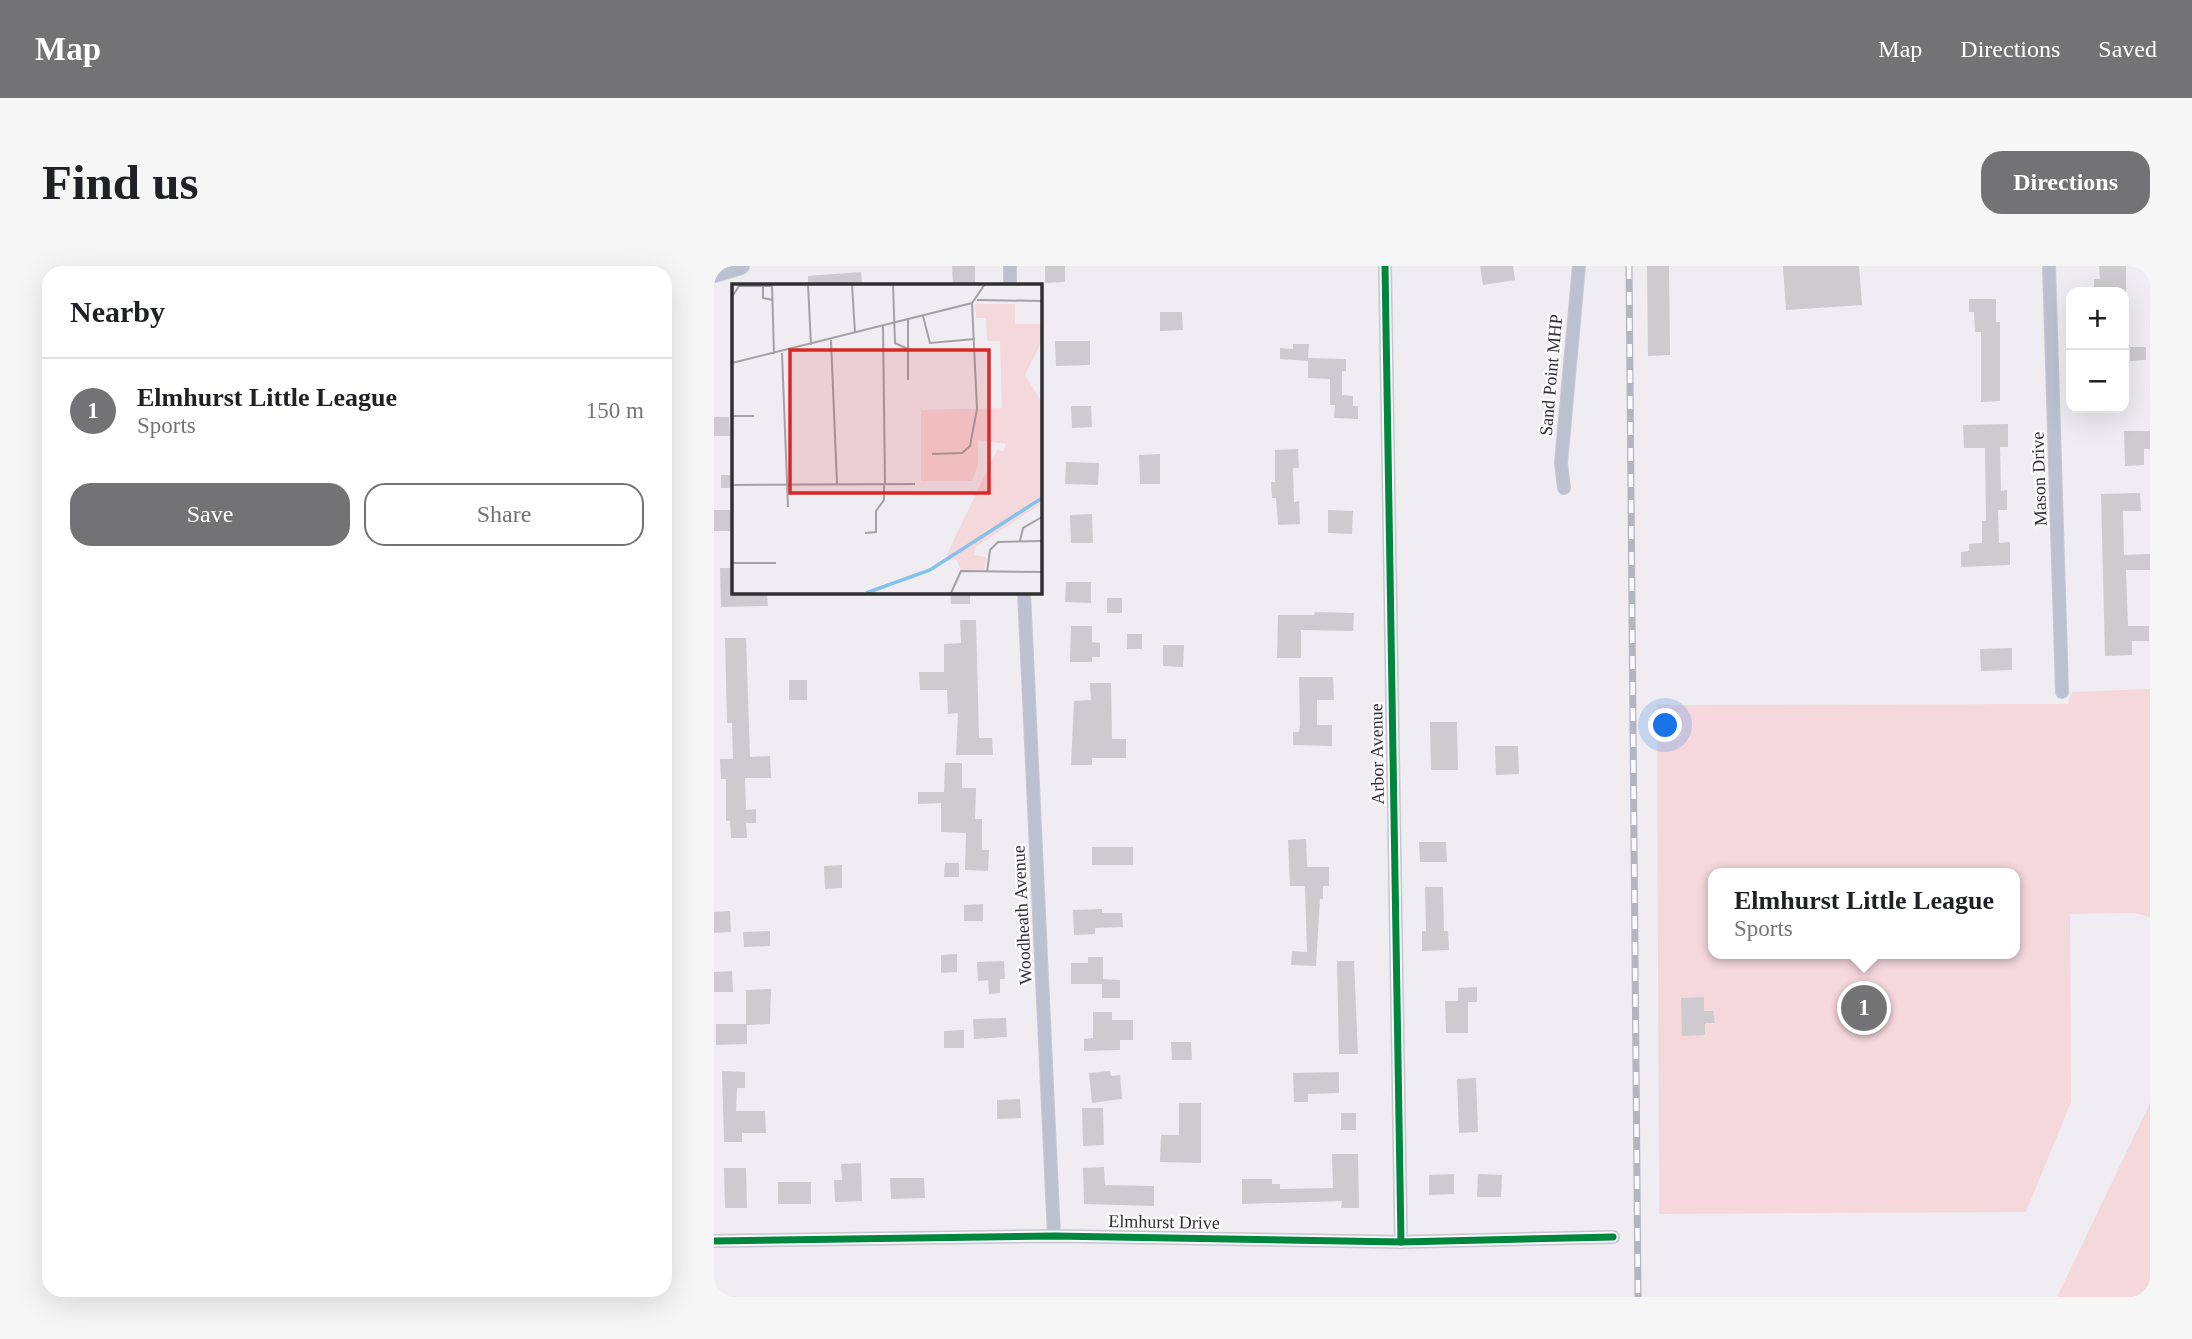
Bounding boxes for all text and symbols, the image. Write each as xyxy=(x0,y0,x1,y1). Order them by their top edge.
text: Map xyxy=(35,31,101,67)
text: Map xyxy=(1878,36,1922,62)
text: Directions xyxy=(1960,36,2060,62)
text: Saved xyxy=(2098,36,2157,62)
button: Directions xyxy=(1981,151,2150,214)
text: Find us xyxy=(42,155,199,210)
inset map xyxy=(732,284,1041,593)
map controls xyxy=(2066,287,2129,413)
button: + xyxy=(2066,287,2129,350)
text: Nearby xyxy=(70,295,165,328)
street label: Sand Point MHP xyxy=(1536,313,1566,437)
button: − xyxy=(2066,350,2129,413)
text: Elmhurst Little League xyxy=(137,383,397,412)
text: 1 xyxy=(87,398,99,423)
text: 150 m xyxy=(586,398,644,423)
text: Sports xyxy=(137,413,196,438)
street label: Mason Drive xyxy=(2027,431,2051,527)
button: Save xyxy=(70,483,350,546)
button: Share xyxy=(364,483,644,546)
street label: Arbor Avenue xyxy=(1366,703,1388,805)
your location xyxy=(1648,708,1682,742)
street label: Woodheath Avenue xyxy=(1008,845,1036,985)
popup xyxy=(1708,868,2020,959)
text: Elmhurst Little League xyxy=(1734,886,1994,915)
text: Sports xyxy=(1734,916,1793,941)
pin: 1 xyxy=(1841,982,1887,1034)
street label: Elmhurst Drive xyxy=(1108,1211,1220,1233)

